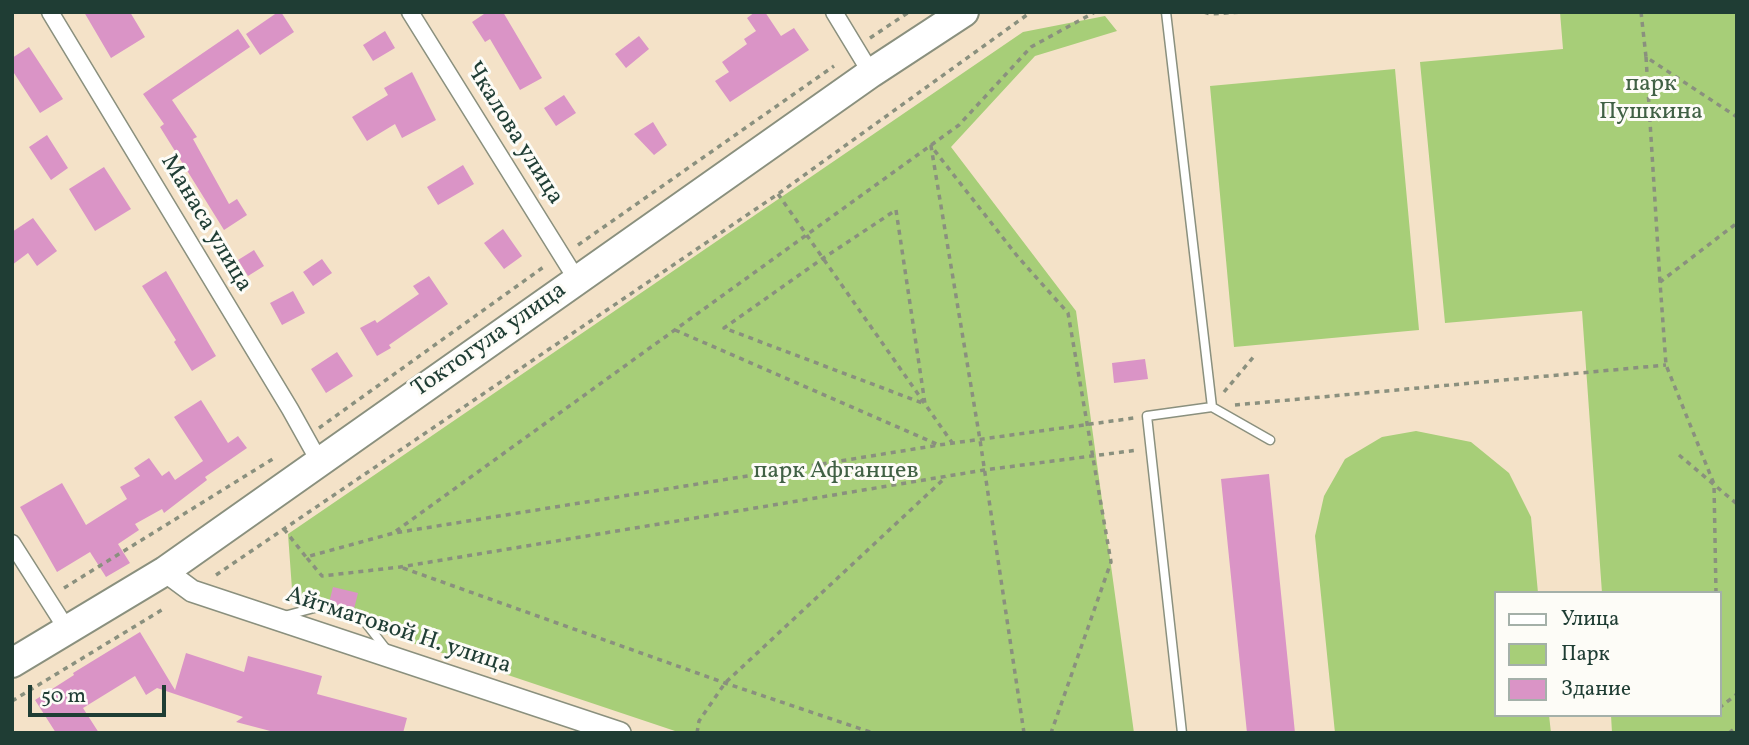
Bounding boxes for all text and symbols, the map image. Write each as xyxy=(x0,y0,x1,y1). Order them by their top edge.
street label: Чкалова улица xyxy=(458,57,568,211)
park label: парк Пушкина xyxy=(1599,72,1703,128)
street label: Манаса улица xyxy=(153,150,257,298)
street label: Токтогула улица xyxy=(407,277,573,405)
park label: парк Афганцев xyxy=(753,459,919,487)
street label: Айтматовой Н. улица xyxy=(282,582,514,682)
legend xyxy=(1494,591,1721,717)
text: Улица xyxy=(1561,605,1619,634)
text: Парк xyxy=(1561,640,1610,669)
scale bar xyxy=(32,672,170,716)
text: Здание xyxy=(1561,675,1631,704)
text: 50 m xyxy=(41,682,86,711)

